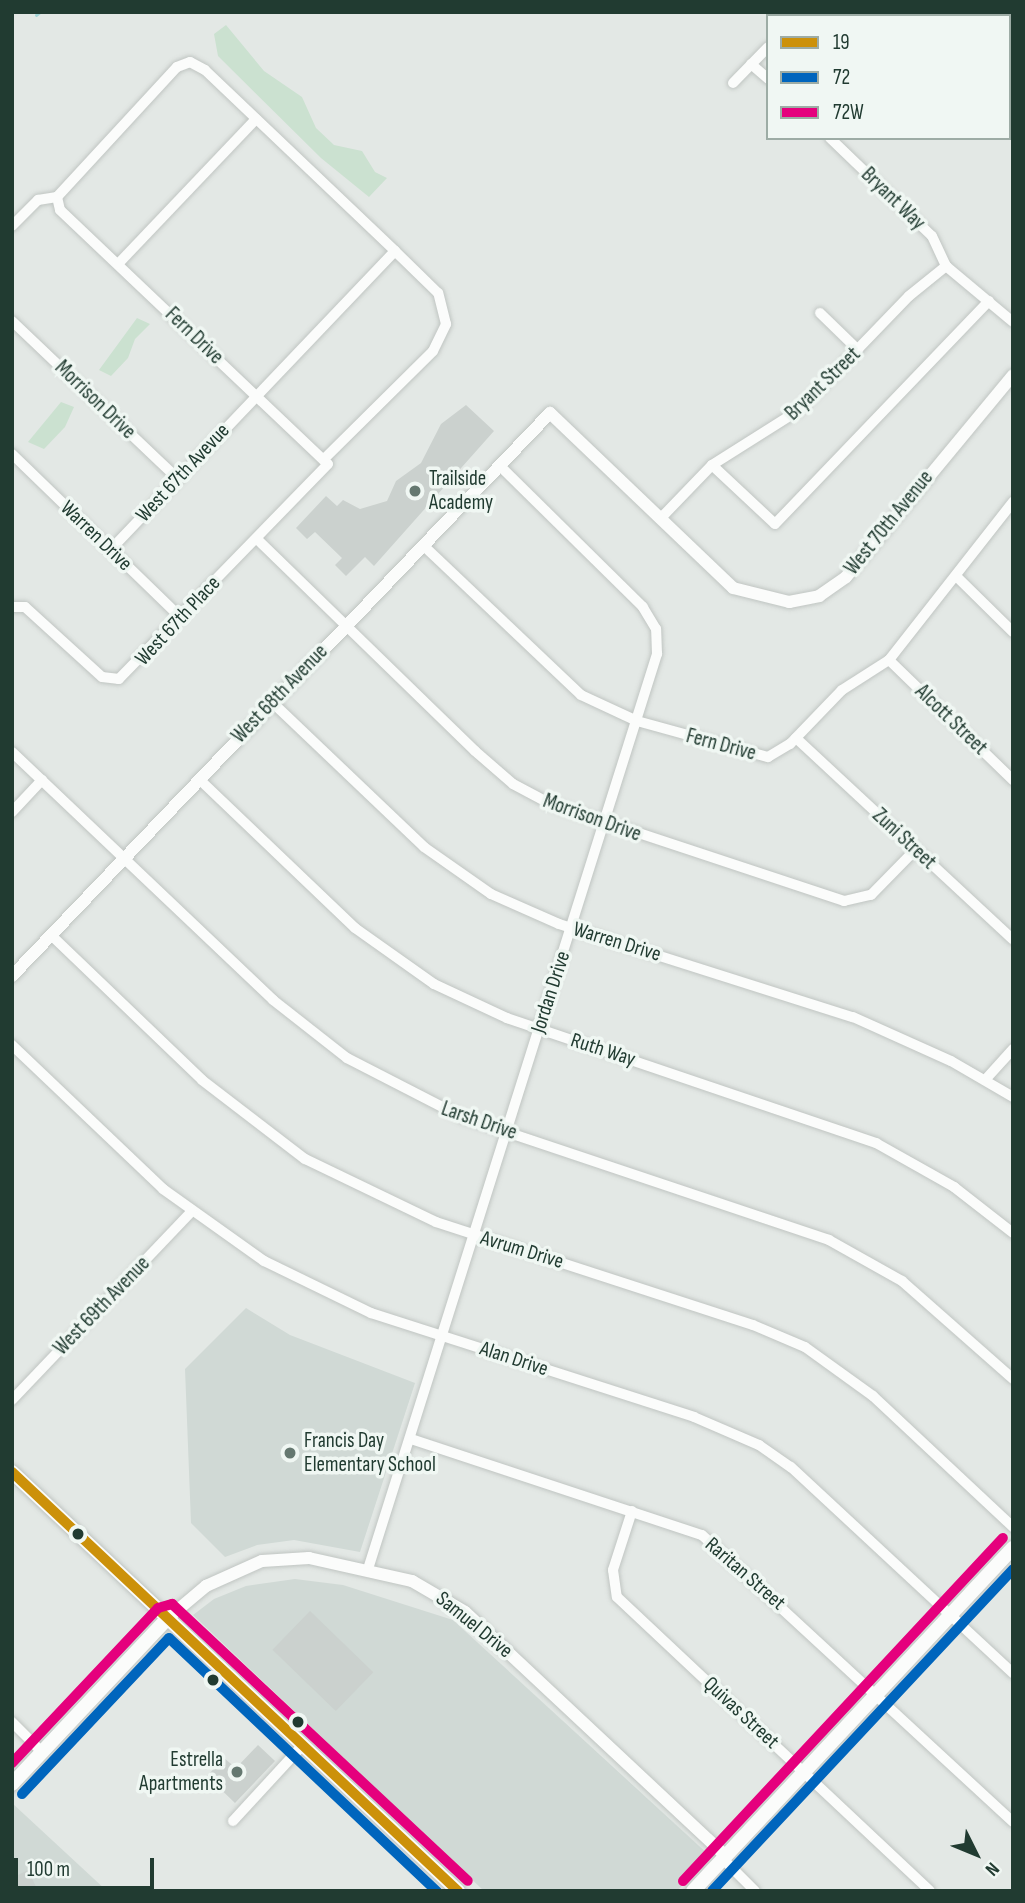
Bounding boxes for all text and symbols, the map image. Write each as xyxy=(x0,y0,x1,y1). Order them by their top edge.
legend xyxy=(766,14,1011,140)
text: 19 xyxy=(833,30,850,55)
text: 72 xyxy=(833,65,850,90)
text: 72W xyxy=(833,100,864,125)
street label: Bryant Way xyxy=(856,162,930,236)
street label: Fern Drive xyxy=(160,302,228,370)
street label: Bryant Street xyxy=(780,342,866,426)
street label: Morrison Drive xyxy=(49,355,141,445)
street label: West 67th Avevue xyxy=(131,418,235,528)
place label: Trailside Academy xyxy=(429,466,493,516)
street label: West 70th Avenue xyxy=(839,466,939,580)
marker: Trailside Academy xyxy=(407,483,423,499)
street label: Warren Drive xyxy=(55,496,137,576)
street label: West 67th Place xyxy=(130,571,226,671)
street label: West 68th Avenue xyxy=(227,639,333,749)
street label: Alcott Street xyxy=(910,679,992,761)
street label: Fern Drive xyxy=(683,724,759,766)
street label: Morrison Drive xyxy=(540,789,644,847)
street label: Zuni Street xyxy=(867,803,941,875)
street label: Warren Drive xyxy=(570,917,664,967)
street label: Jordan Drive xyxy=(526,948,576,1036)
street label: Ruth Way xyxy=(568,1028,638,1072)
street label: Larsh Drive xyxy=(438,1096,520,1146)
street label: Avrum Drive xyxy=(478,1226,566,1274)
street label: West 69th Avenue xyxy=(49,1251,155,1361)
street label: Alan Drive xyxy=(477,1336,551,1382)
place label: Francis Day Elementary School xyxy=(304,1428,436,1478)
marker: Francis Day Elementary School xyxy=(282,1445,298,1461)
unlabelled marker xyxy=(71,1527,85,1541)
street label: Raritan Street xyxy=(700,1532,790,1616)
street label: Samuel Drive xyxy=(430,1586,518,1664)
street label: Quivas Street xyxy=(698,1672,784,1754)
unlabelled marker xyxy=(206,1673,220,1687)
unlabelled marker xyxy=(291,1715,305,1729)
place label: Estrella Apartments xyxy=(139,1747,223,1797)
marker: Estrella Apartments xyxy=(229,1764,245,1780)
north arrow xyxy=(941,1819,1011,1889)
scale bar xyxy=(18,1843,158,1887)
text: 100 m xyxy=(27,1857,70,1882)
text: N xyxy=(980,1857,1004,1880)

